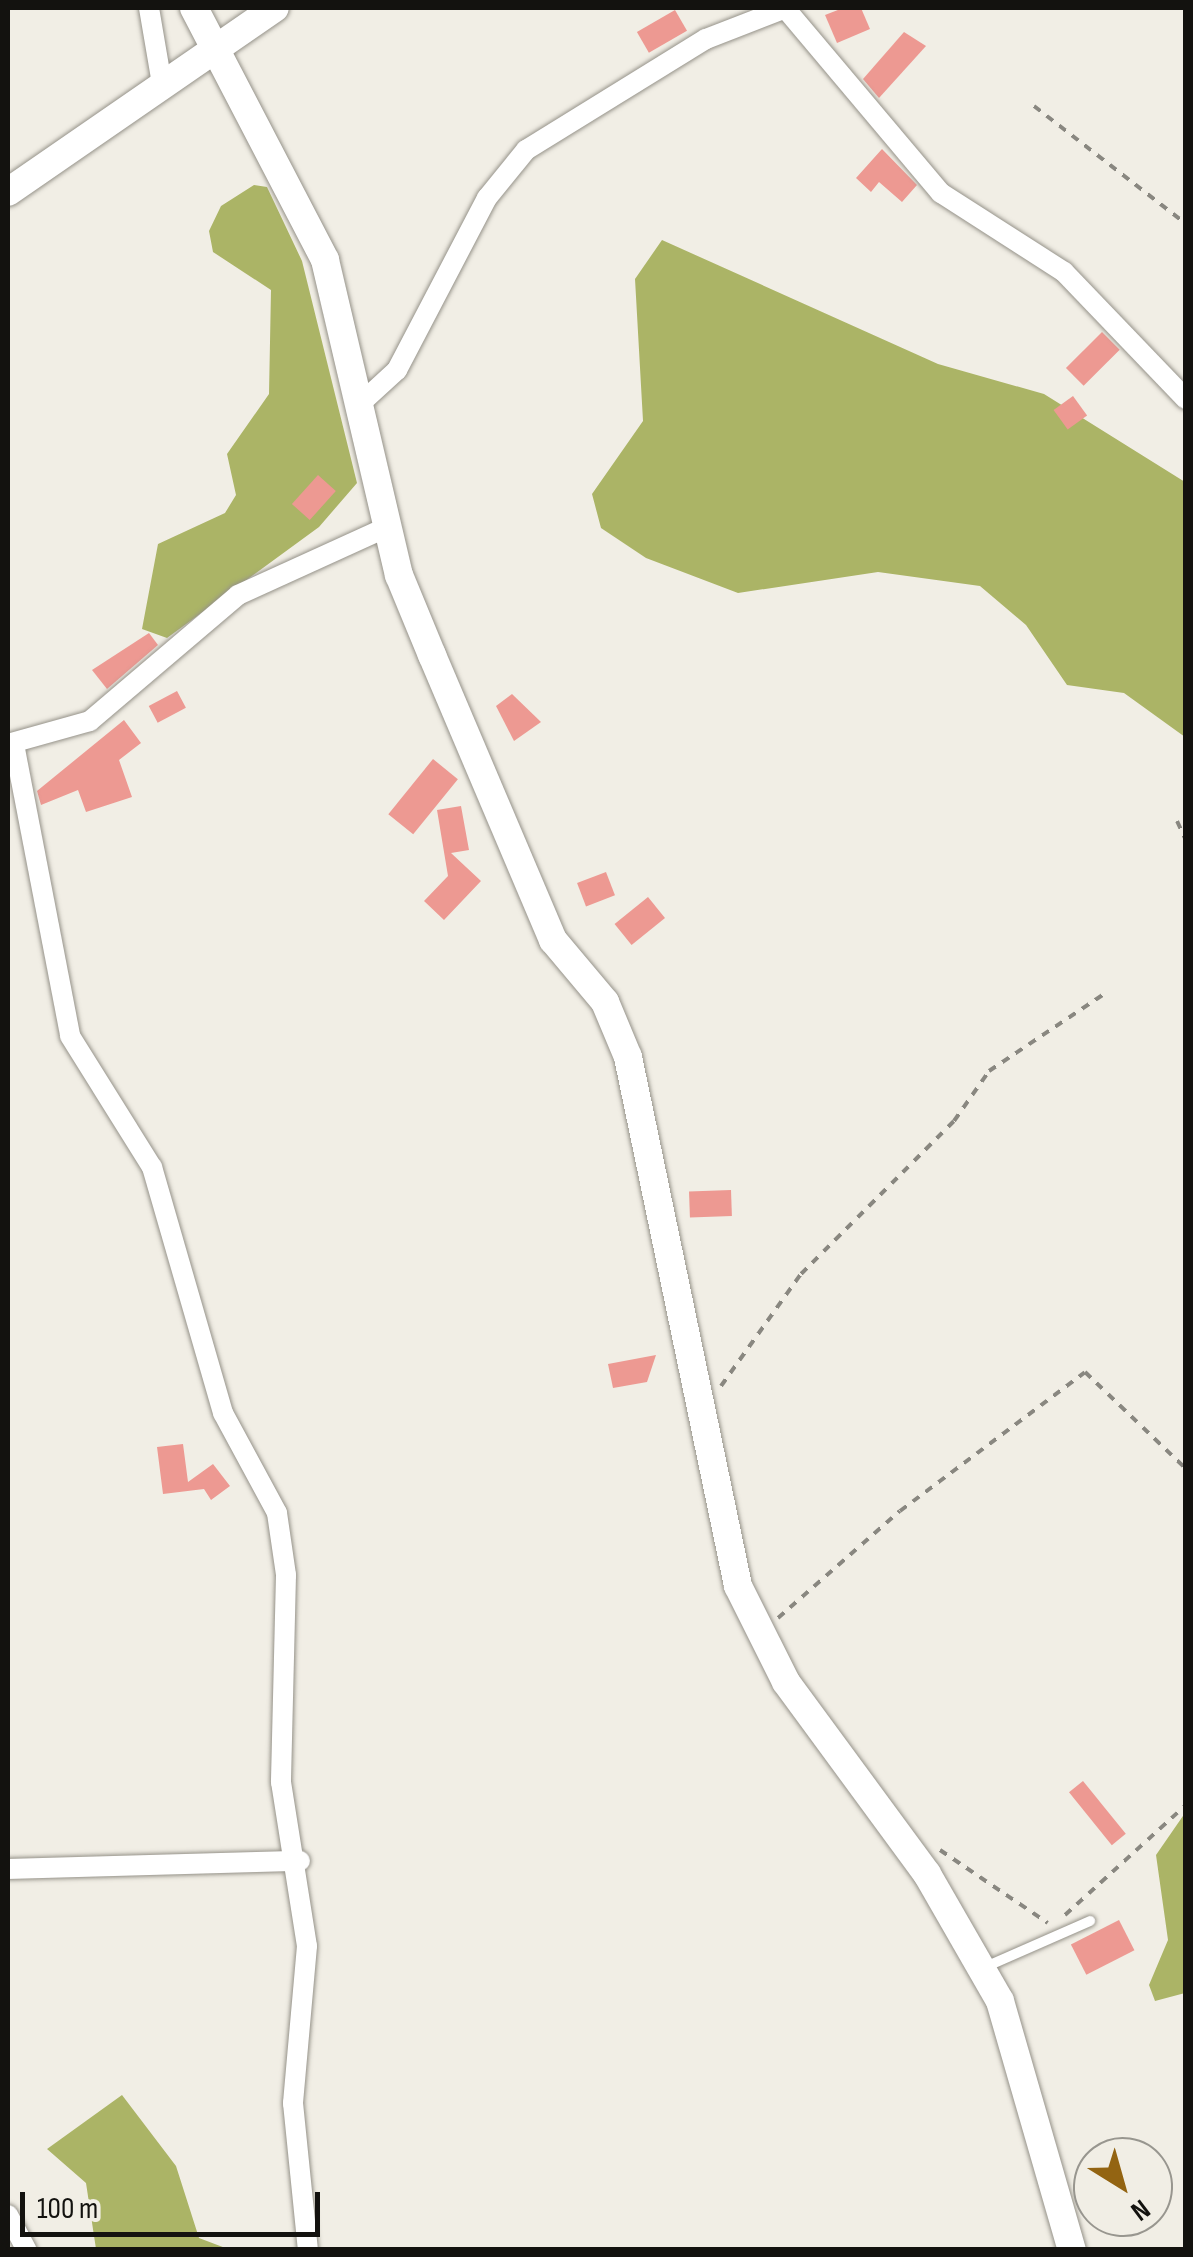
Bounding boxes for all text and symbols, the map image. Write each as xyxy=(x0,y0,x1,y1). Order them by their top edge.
north arrow xyxy=(1073,2137,1173,2237)
scale bar xyxy=(25,2172,325,2234)
text: 100 m xyxy=(37,2191,98,2227)
text: N xyxy=(1124,2192,1156,2227)

